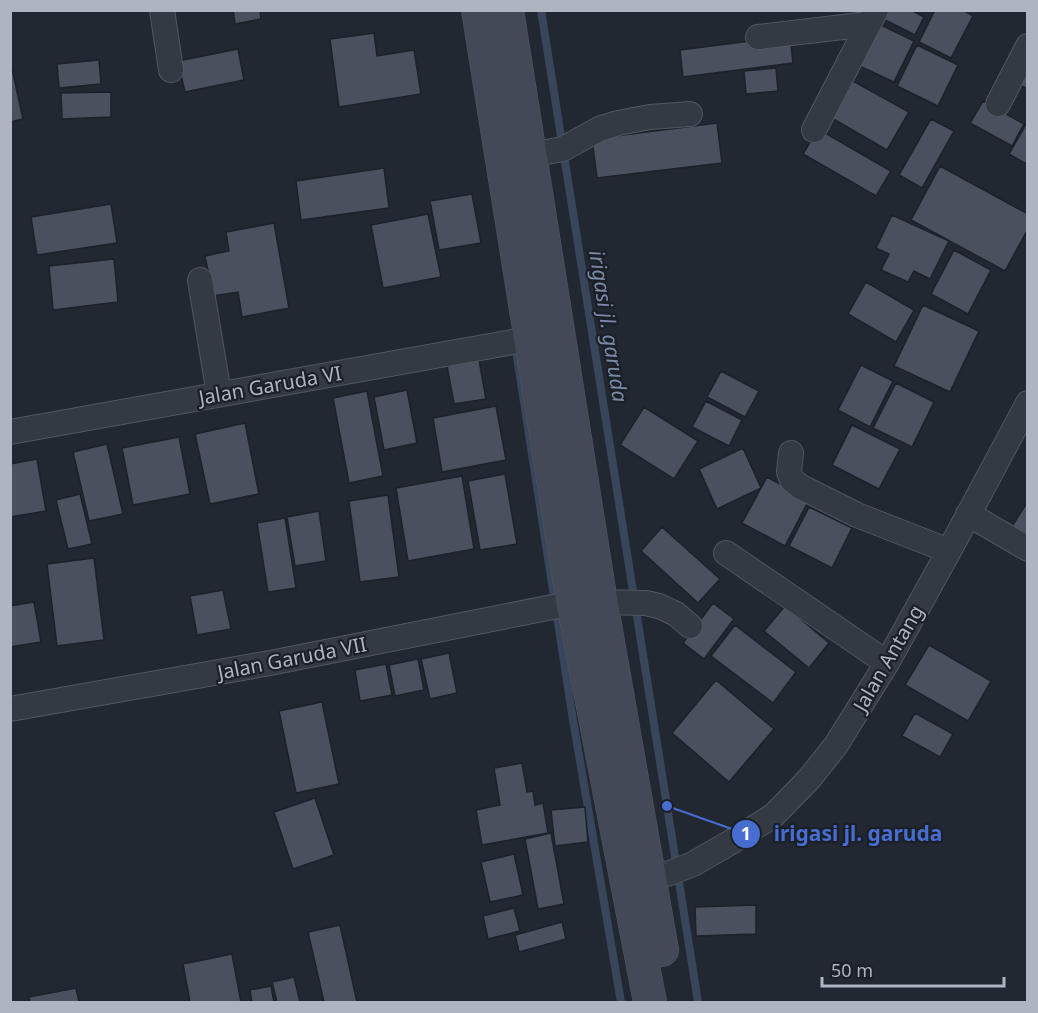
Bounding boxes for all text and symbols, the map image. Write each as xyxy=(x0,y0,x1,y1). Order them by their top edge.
water label: irigasi jl. garuda xyxy=(583,248,635,404)
street label: Jalan Garuda VI xyxy=(195,359,344,411)
street label: Jalan Antang xyxy=(846,600,929,718)
street label: Jalan Garuda VII xyxy=(213,630,369,686)
callout: irigasi jl. garuda xyxy=(731,815,954,854)
text: irigasi jl. garuda xyxy=(774,819,942,847)
text: 1 xyxy=(741,821,751,845)
scale bar xyxy=(822,950,1004,988)
text: 50 m xyxy=(831,958,873,982)

